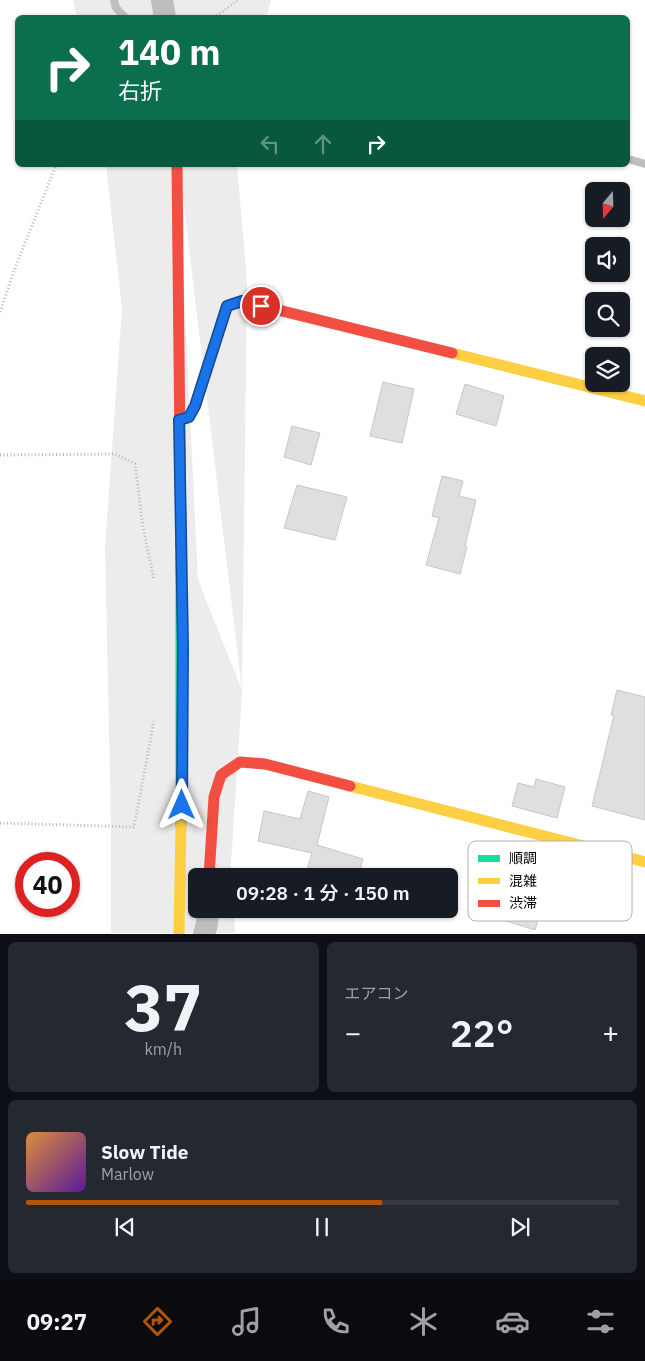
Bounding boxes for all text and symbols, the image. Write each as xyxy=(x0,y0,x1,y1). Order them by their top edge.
text: 140 m xyxy=(118,29,221,75)
icon: right xyxy=(35,35,100,100)
text: 右折 xyxy=(118,76,162,105)
icon: left xyxy=(256,130,284,158)
icon: ahead xyxy=(309,130,337,158)
icon: right xyxy=(362,130,390,158)
north arrow xyxy=(585,182,630,228)
map controls xyxy=(585,182,630,392)
button: sound xyxy=(585,237,630,282)
pin xyxy=(240,285,282,327)
icon: arrive xyxy=(247,292,275,320)
button: search xyxy=(585,292,630,337)
button: layers xyxy=(585,347,630,392)
position arrow xyxy=(155,778,207,830)
legend xyxy=(468,841,632,921)
text: 順調 xyxy=(509,849,537,867)
speed limit sign: 40 xyxy=(15,852,80,917)
text: 混雑 xyxy=(509,872,537,890)
text: 09:28 · 1 分 · 150 m xyxy=(236,881,410,905)
text: 渋滞 xyxy=(509,894,537,912)
text: 37 xyxy=(124,964,202,1049)
text: エアコン xyxy=(345,983,409,1003)
text: 22° xyxy=(450,1008,513,1057)
text: − xyxy=(345,1014,361,1051)
text: + xyxy=(602,1014,619,1051)
text: km/h xyxy=(144,1039,182,1059)
text: Slow Tide xyxy=(101,1140,188,1164)
text: Marlow xyxy=(101,1164,154,1184)
icon: previous xyxy=(111,1213,139,1241)
icon: pause xyxy=(308,1213,336,1241)
icon: next xyxy=(506,1213,534,1241)
icon: directions xyxy=(140,1304,175,1339)
icon: music xyxy=(229,1304,264,1339)
icon: phone xyxy=(318,1304,353,1339)
icon: climate xyxy=(406,1304,441,1339)
icon: car xyxy=(495,1304,530,1339)
icon: filters xyxy=(583,1304,618,1339)
text: 09:27 xyxy=(27,1307,87,1336)

